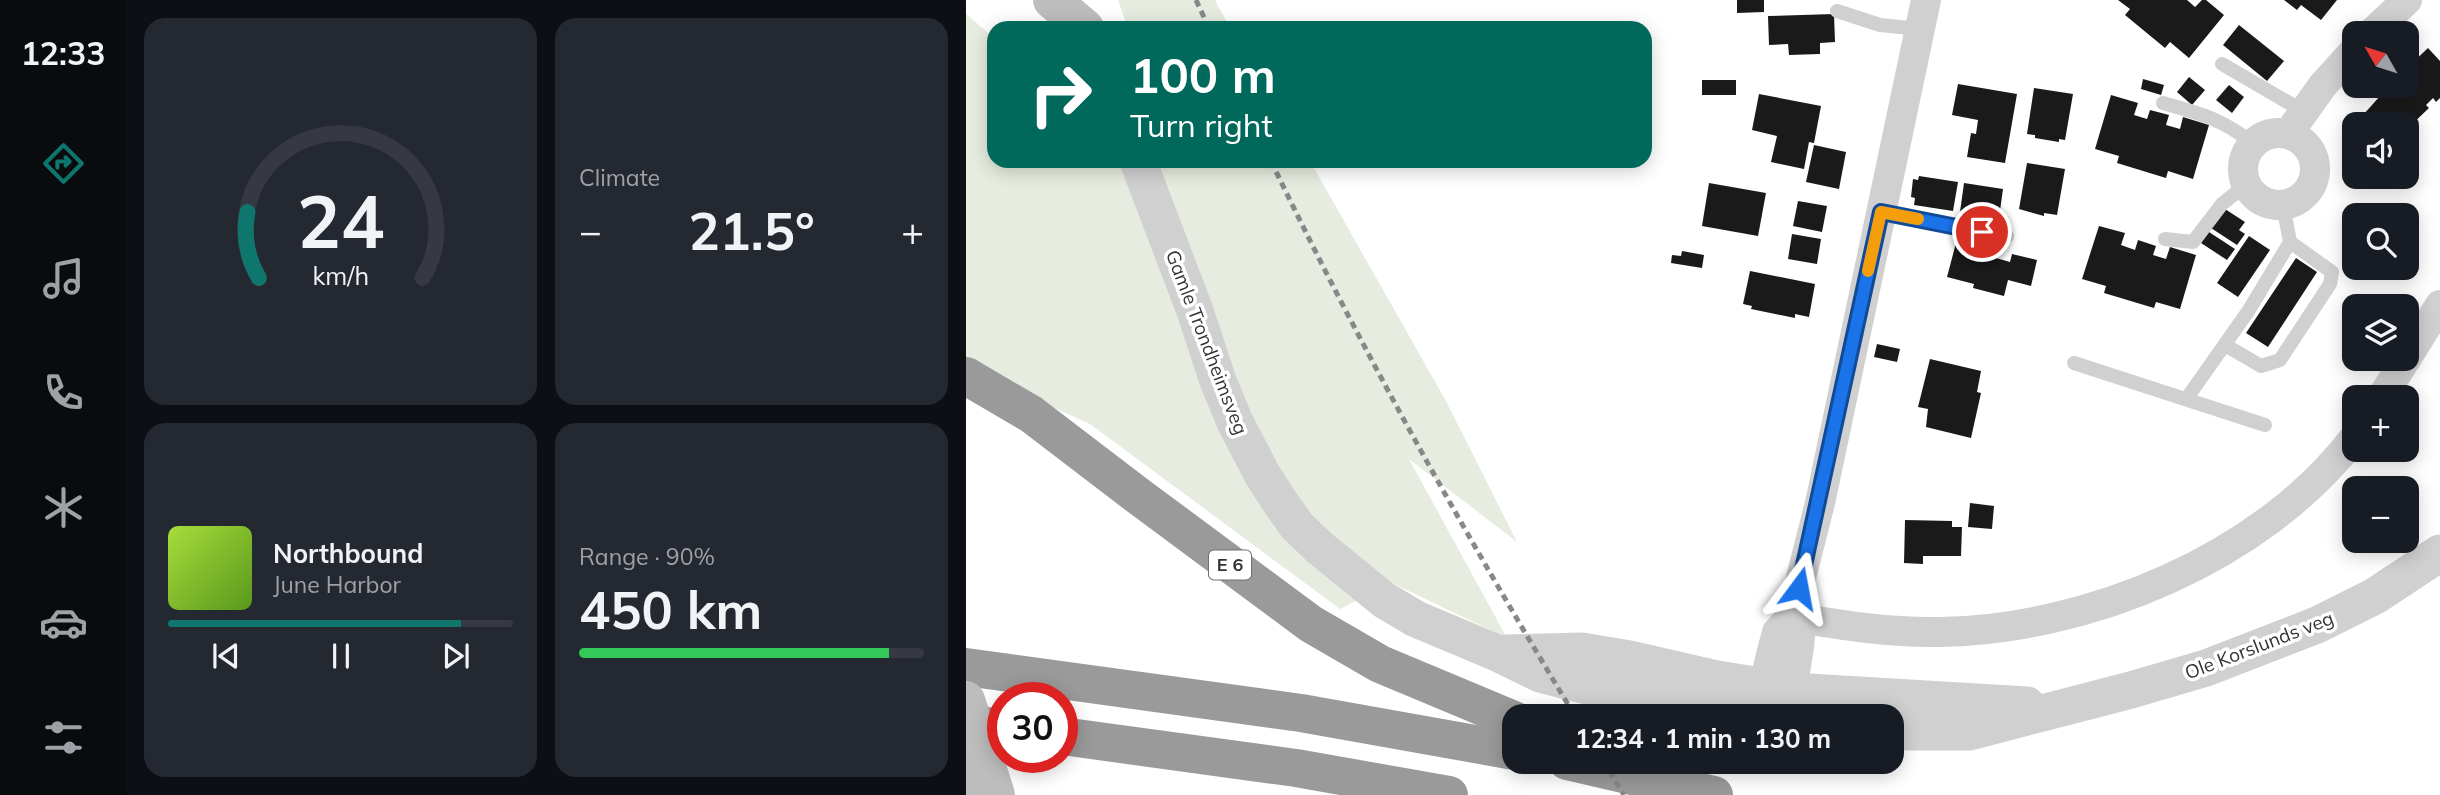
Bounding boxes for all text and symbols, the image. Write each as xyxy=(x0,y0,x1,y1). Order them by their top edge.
north arrow xyxy=(2342,21,2418,98)
map controls xyxy=(2342,21,2419,553)
text: 12:33 xyxy=(21,33,105,73)
text: 100 m xyxy=(1130,44,1276,105)
icon: right xyxy=(1015,49,1106,140)
text: Turn right xyxy=(1130,105,1273,145)
button: sound xyxy=(2342,112,2419,189)
icon: directions xyxy=(39,139,88,188)
text: Climate xyxy=(579,163,660,192)
text: 24 xyxy=(297,175,384,266)
text: 21.5° xyxy=(688,198,815,263)
pin xyxy=(1952,202,2012,262)
button: search xyxy=(2342,203,2419,280)
text: − xyxy=(579,207,602,255)
text: + xyxy=(901,207,924,255)
icon: arrive xyxy=(1963,213,2001,251)
street label: Gamle Trondheimsveg xyxy=(1161,246,1253,438)
icon: music xyxy=(39,254,88,303)
text: km/h xyxy=(312,259,369,290)
button: layers xyxy=(2342,294,2419,371)
icon: phone xyxy=(39,368,88,417)
button: + xyxy=(2342,385,2419,462)
button: − xyxy=(2342,476,2419,553)
icon: climate xyxy=(39,483,88,532)
text: Northbound xyxy=(273,537,423,570)
text: Range · 90% xyxy=(579,542,715,571)
road number: E 6 xyxy=(1209,550,1251,580)
position arrow xyxy=(1762,551,1836,625)
text: June Harbor xyxy=(273,570,401,599)
text: 450 km xyxy=(579,577,762,642)
icon: car xyxy=(39,598,88,647)
street label: Ole Korslunds veg xyxy=(2181,606,2337,684)
icon: previous xyxy=(207,637,245,675)
icon: pause xyxy=(322,637,360,675)
icon: next xyxy=(437,637,475,675)
speed limit sign: 30 xyxy=(987,682,1078,773)
icon: filters xyxy=(39,713,88,762)
text: 12:34 · 1 min · 130 m xyxy=(1575,722,1831,755)

